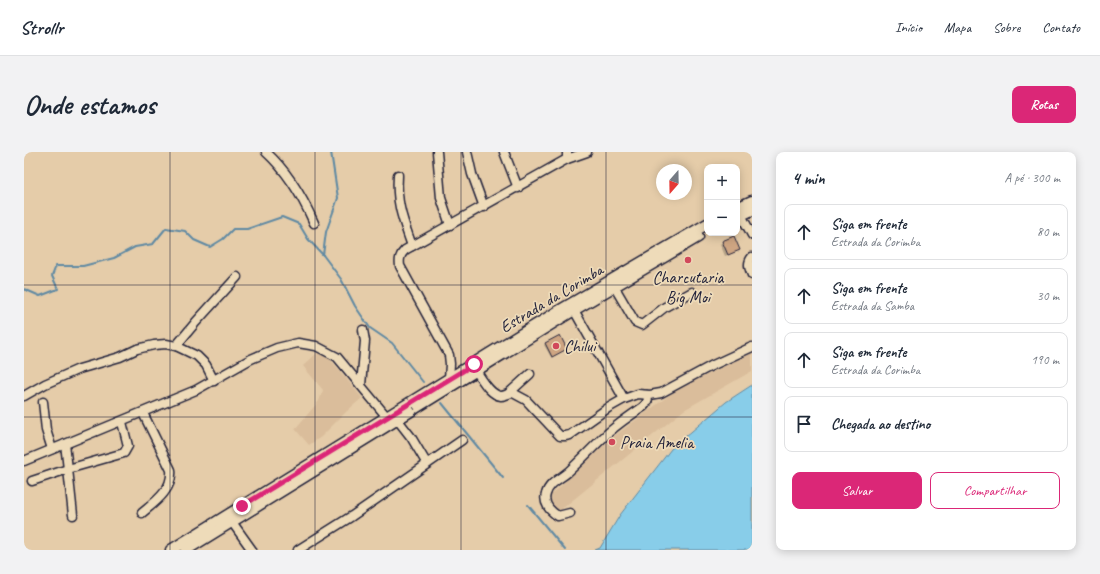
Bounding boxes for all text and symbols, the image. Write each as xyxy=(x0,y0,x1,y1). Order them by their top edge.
text: Strollr xyxy=(20,16,63,40)
text: Início xyxy=(895,19,922,36)
text: Mapa xyxy=(944,19,971,36)
text: Sobre xyxy=(993,19,1020,36)
text: Contato xyxy=(1042,19,1080,36)
button: Rotas xyxy=(1012,86,1076,123)
text: Onde estamos xyxy=(24,87,156,122)
north arrow xyxy=(656,164,692,200)
map controls xyxy=(704,164,740,236)
button: + xyxy=(704,164,740,200)
text: 4 min xyxy=(792,168,825,189)
text: A pé · 300 m xyxy=(1004,170,1060,186)
button: − xyxy=(704,200,740,236)
text: Siga em frente xyxy=(831,215,907,234)
icon: ahead xyxy=(793,221,815,243)
text: 80 m xyxy=(1037,224,1059,240)
text: Estrada da Corimba xyxy=(831,234,920,250)
marker: Charcutaria Big Moi xyxy=(683,255,693,265)
street label: Estrada da Corimba xyxy=(496,258,608,337)
place label: Charcutaria Big Moi xyxy=(653,267,725,308)
text: Siga em frente xyxy=(831,279,907,298)
icon: ahead xyxy=(793,285,815,307)
text: 30 m xyxy=(1037,288,1059,304)
text: Estrada da Samba xyxy=(831,298,914,314)
place label: Chilui xyxy=(564,336,598,357)
marker: Chilui xyxy=(551,341,561,351)
text: Siga em frente xyxy=(831,343,907,362)
icon: ahead xyxy=(793,349,815,371)
text: 190 m xyxy=(1031,352,1059,368)
route start xyxy=(465,355,483,373)
text: Estrada da Corimba xyxy=(831,362,920,378)
icon: arrive xyxy=(793,413,815,435)
text: Chegada ao destino xyxy=(831,415,930,434)
place label: Praia Amelia xyxy=(620,432,695,453)
marker: Praia Amelia xyxy=(607,437,617,447)
button: Salvar xyxy=(792,472,922,509)
button: Compartilhar xyxy=(930,472,1060,509)
route end xyxy=(233,497,251,515)

